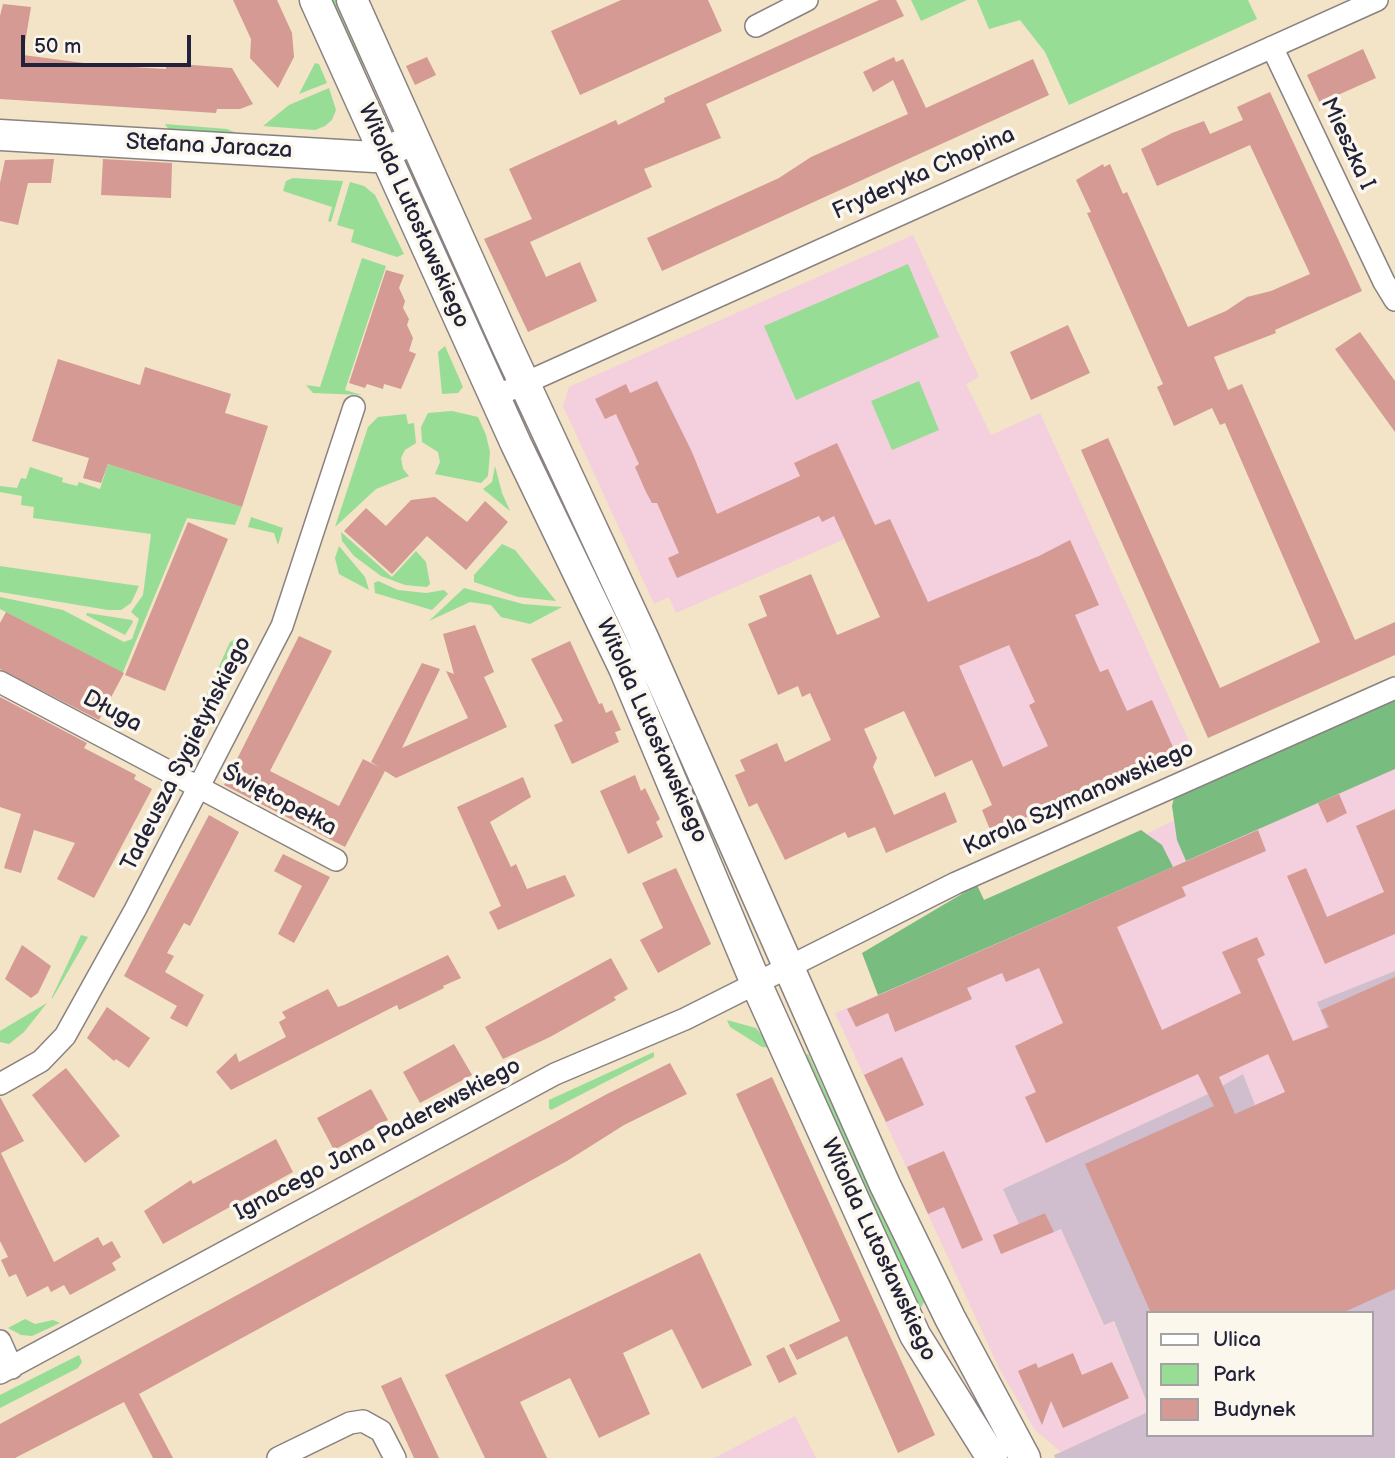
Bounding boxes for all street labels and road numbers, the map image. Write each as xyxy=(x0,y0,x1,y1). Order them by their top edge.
street label: Mieszka I xyxy=(1314,94,1380,194)
street label: Witolda Lutosławskiego xyxy=(351,100,475,332)
street label: Fryderyka Chopina xyxy=(829,121,1019,227)
street label: Stefana Jaracza xyxy=(125,129,293,165)
street label: Witolda Lutosławskiego xyxy=(589,615,713,847)
street label: Tadeusza Sygietyńskiego xyxy=(116,632,258,876)
street label: Długa xyxy=(78,685,146,739)
street label: Karola Szymanowskiego xyxy=(959,736,1199,862)
street label: Świętopełka xyxy=(217,759,341,843)
street label: Ignacego Jana Paderewskiego xyxy=(230,1053,526,1227)
street label: Witolda Lutosławskiego xyxy=(814,1134,942,1366)

